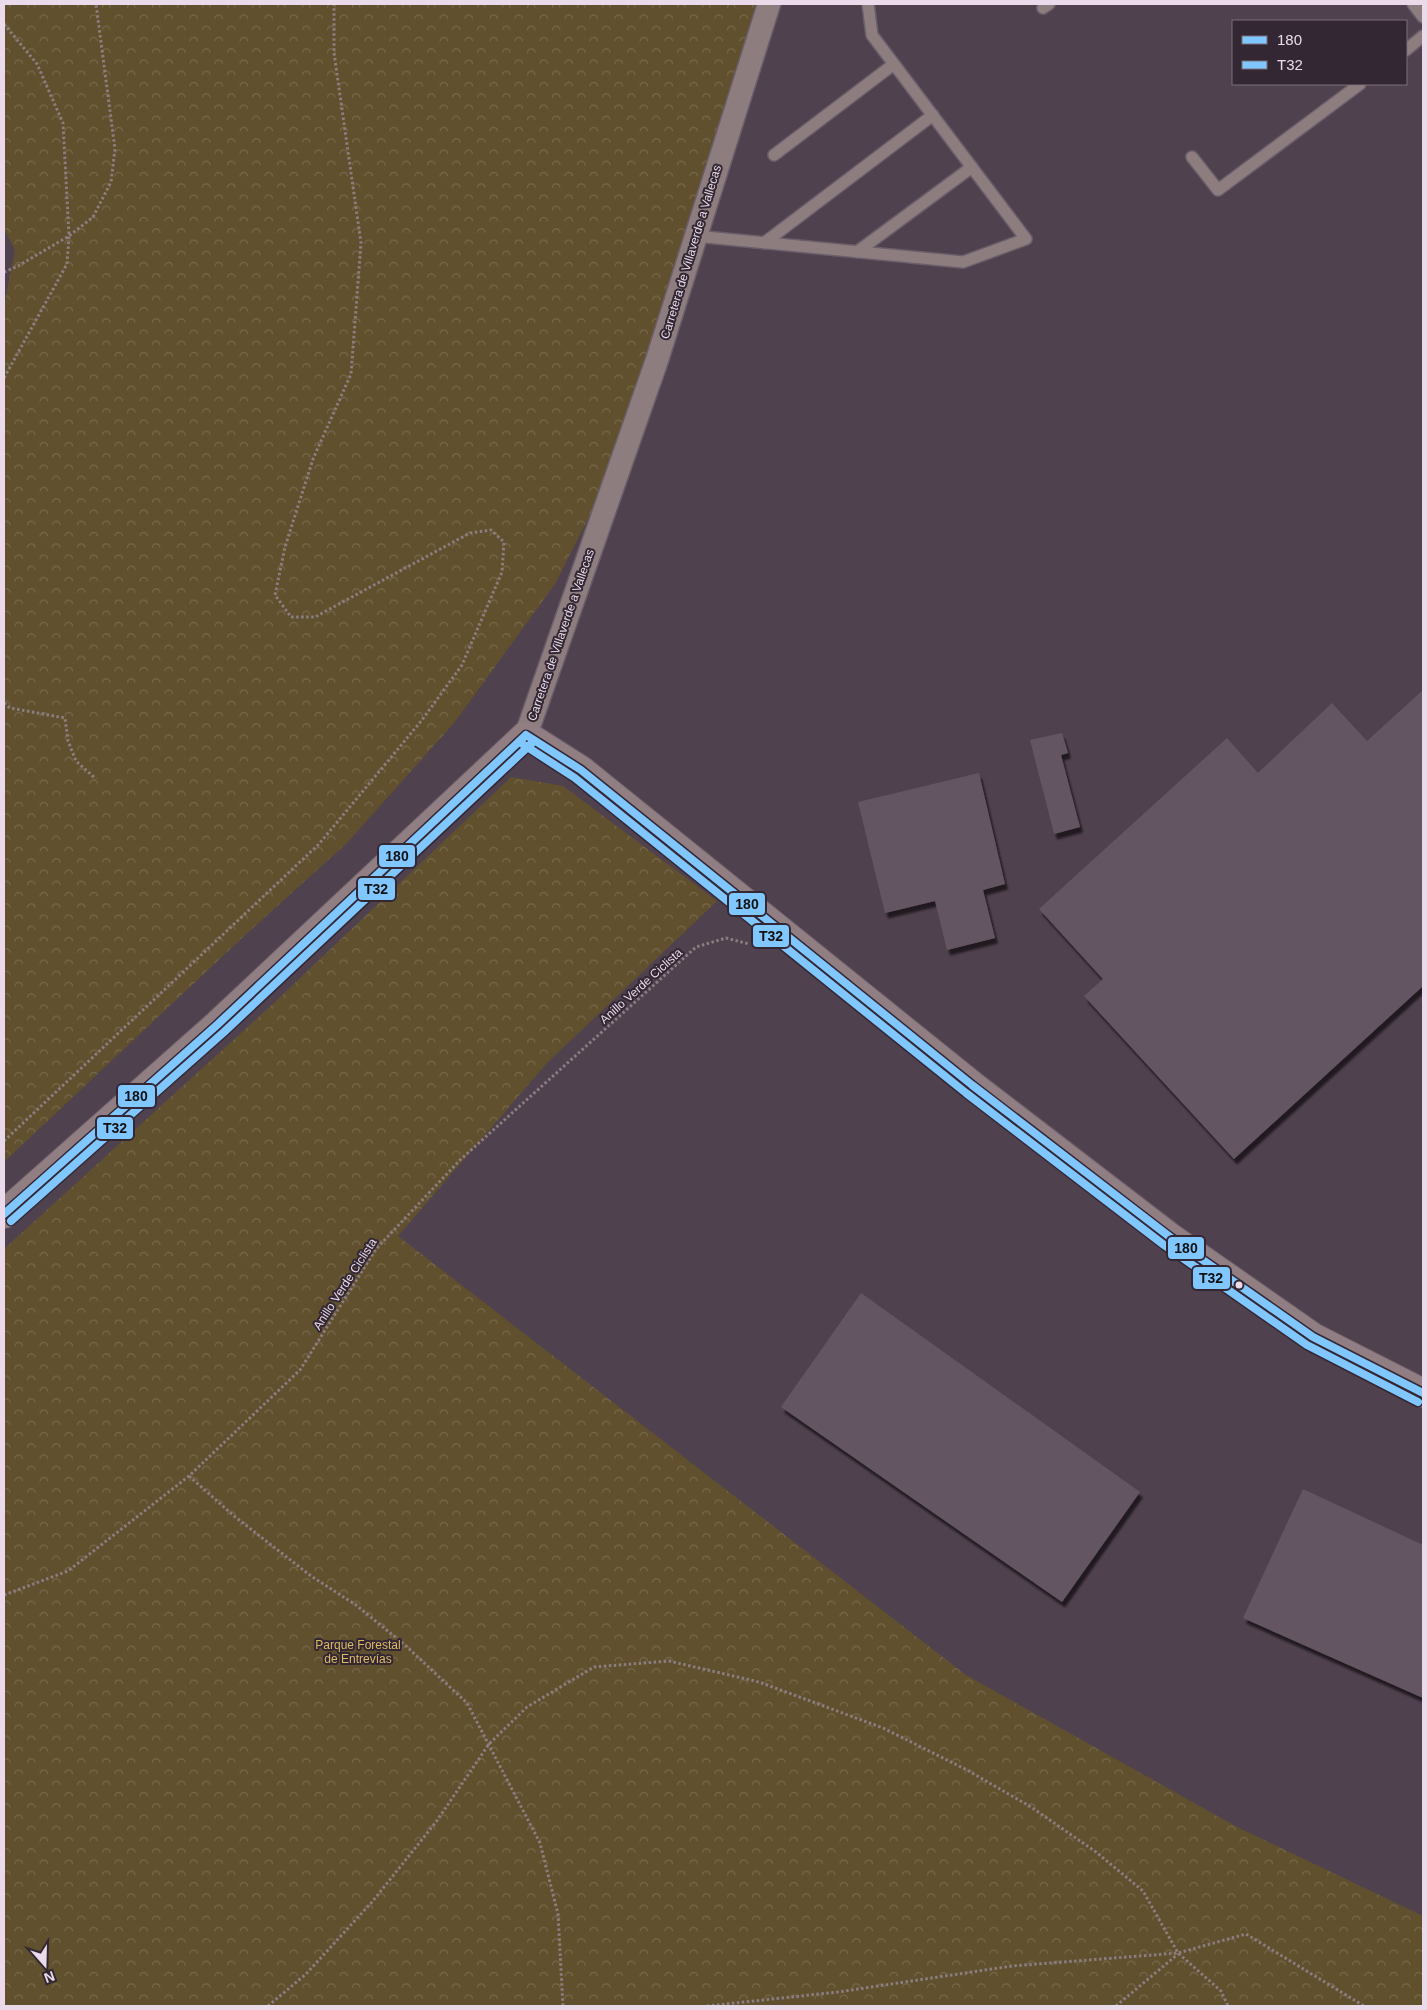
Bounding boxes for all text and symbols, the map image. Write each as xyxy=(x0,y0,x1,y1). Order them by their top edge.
legend xyxy=(1232,20,1407,85)
text: 180 xyxy=(1277,31,1302,48)
text: T32 xyxy=(1277,56,1303,73)
street label: Carretera de Villaverde a Vallecas xyxy=(658,163,724,341)
street label: Carretera de Villaverde a Vallecas xyxy=(525,547,597,723)
line badge: 180 xyxy=(378,844,416,868)
text: 180 xyxy=(385,848,409,864)
line badge: T32 xyxy=(357,877,396,901)
text: T32 xyxy=(364,881,388,897)
line badge: 180 xyxy=(728,892,766,916)
text: 180 xyxy=(735,896,759,912)
line badge: T32 xyxy=(752,924,790,948)
text: T32 xyxy=(759,928,783,944)
street label: Anillo Verde Ciclista xyxy=(597,945,685,1027)
line badge: 180 xyxy=(117,1084,156,1108)
text: 180 xyxy=(124,1088,148,1104)
line badge: T32 xyxy=(96,1116,134,1140)
text: T32 xyxy=(103,1120,127,1136)
street label: Anillo Verde Ciclista xyxy=(310,1235,380,1332)
line badge: 180 xyxy=(1167,1236,1205,1260)
text: 180 xyxy=(1174,1240,1198,1256)
line badge: T32 xyxy=(1192,1266,1231,1290)
text: T32 xyxy=(1199,1270,1223,1286)
unlabelled marker xyxy=(1234,1280,1244,1290)
park label: Parque Forestal de Entrevías xyxy=(315,1638,401,1666)
north arrow xyxy=(20,1940,70,1990)
text: N xyxy=(42,1968,57,1986)

